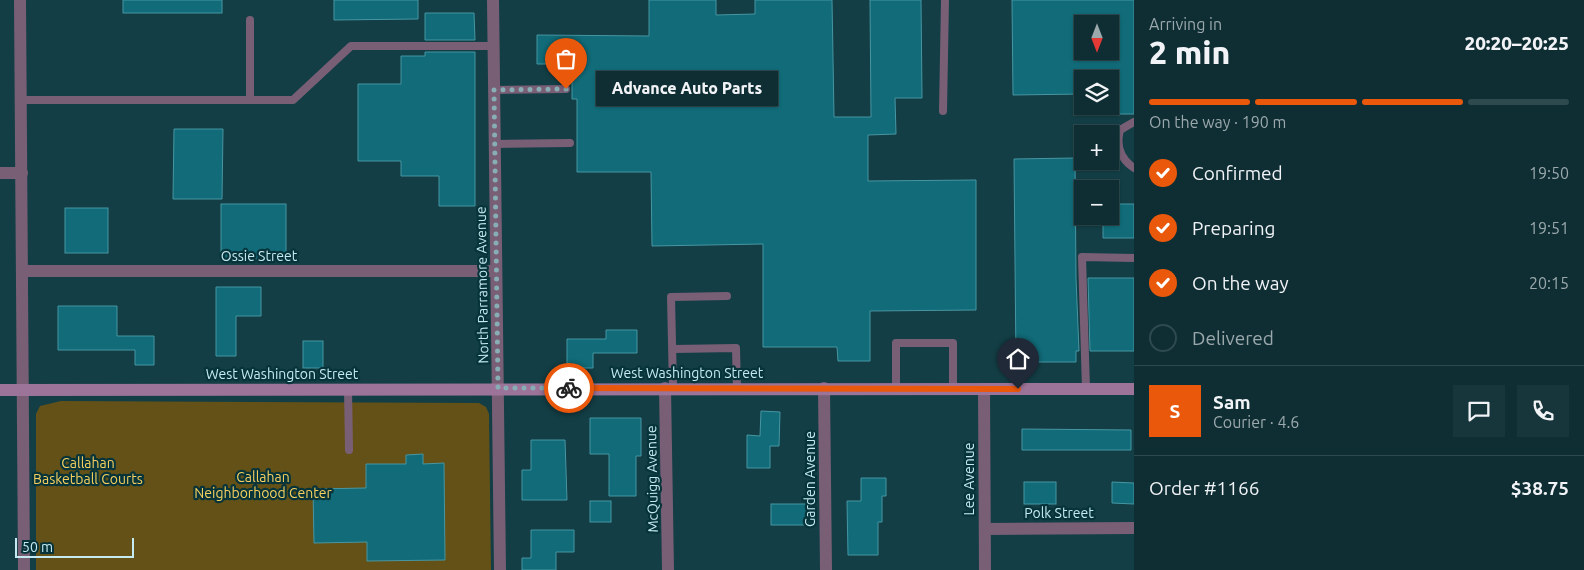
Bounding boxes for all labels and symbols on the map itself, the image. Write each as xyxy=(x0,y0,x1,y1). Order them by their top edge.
north arrow xyxy=(1074,15,1119,60)
pin xyxy=(545,38,587,89)
callout: Advance Auto Parts xyxy=(596,72,778,106)
street label: North Parramore Avenue xyxy=(473,206,491,364)
street label: Ossie Street xyxy=(221,248,298,264)
pin xyxy=(997,338,1039,389)
courier xyxy=(544,363,594,413)
street label: West Washington Street xyxy=(611,365,764,381)
street label: West Washington Street xyxy=(206,366,359,382)
street label: McQuigg Avenue xyxy=(643,425,661,533)
street label: Garden Avenue xyxy=(802,431,818,527)
street label: Lee Avenue xyxy=(961,443,977,515)
park label: Callahan Basketball Courts xyxy=(33,455,143,487)
park label: Callahan Neighborhood Center xyxy=(194,469,332,501)
street label: Polk Street xyxy=(1024,505,1094,521)
scale bar xyxy=(15,535,134,558)

